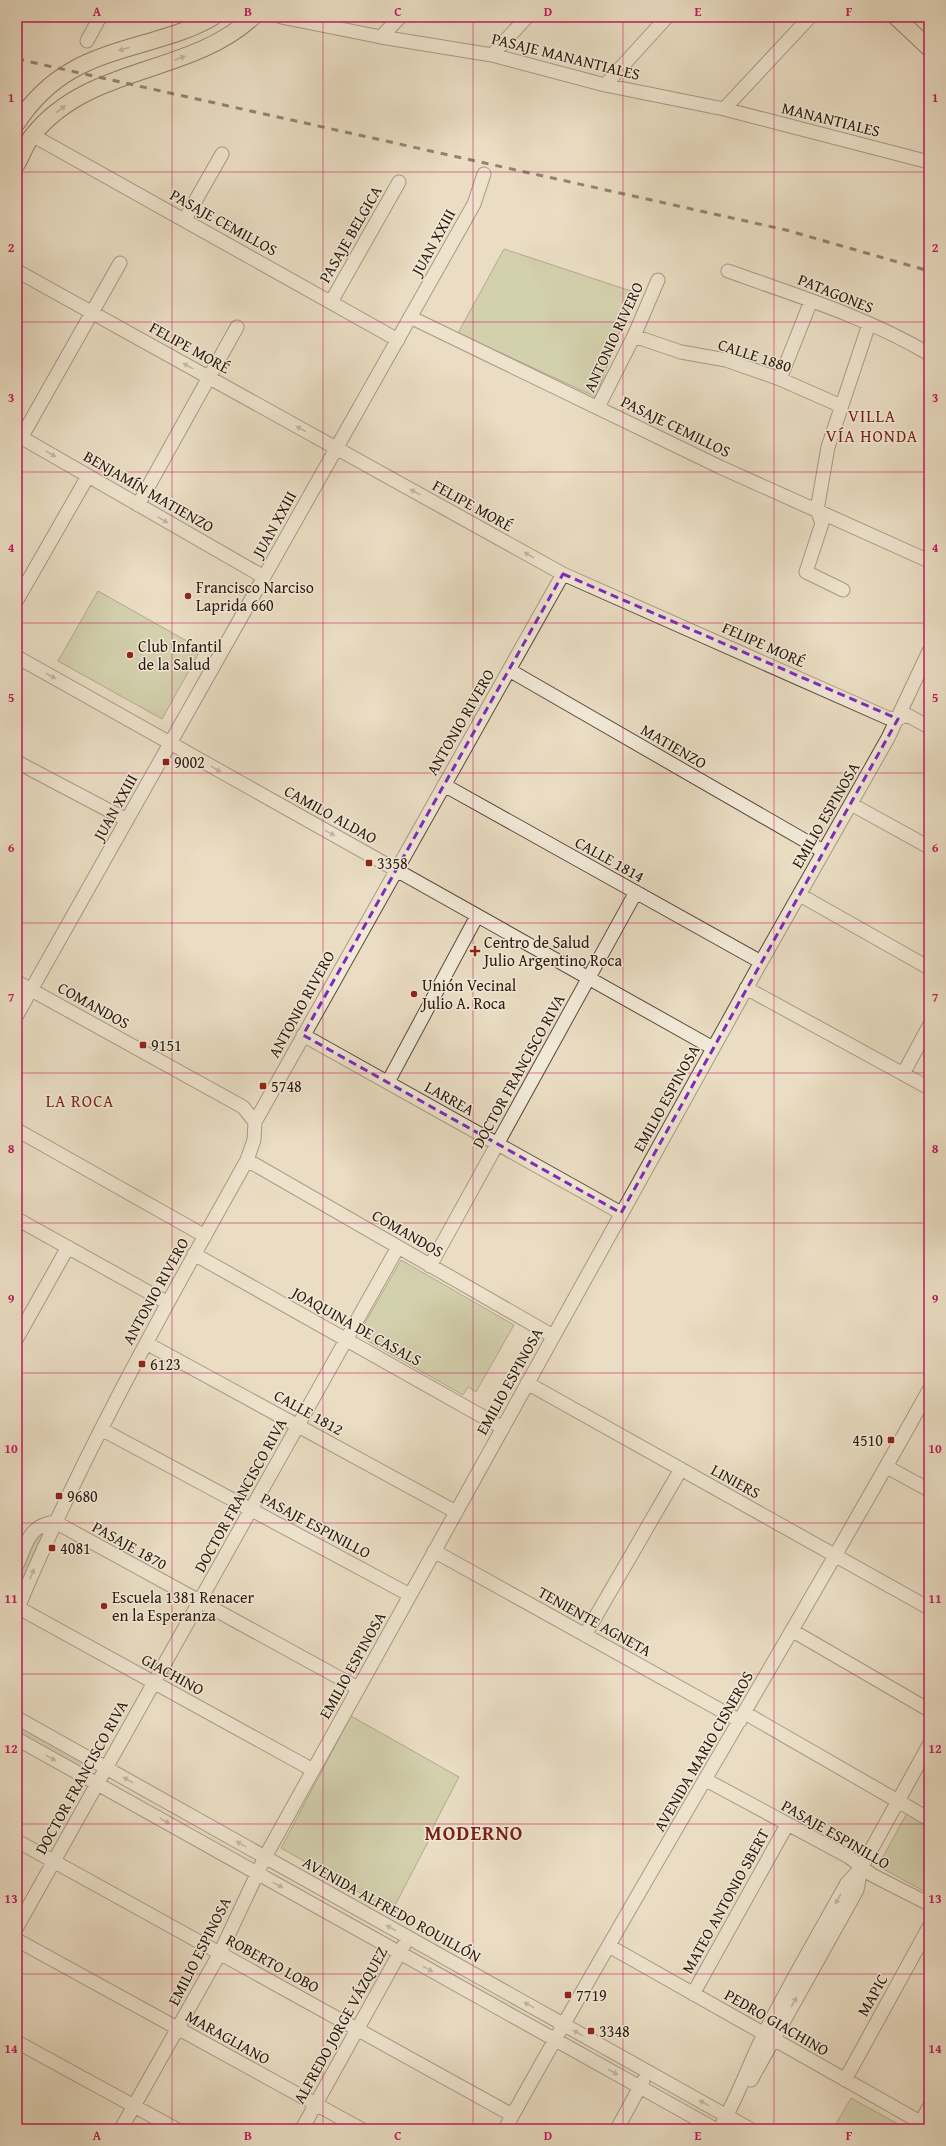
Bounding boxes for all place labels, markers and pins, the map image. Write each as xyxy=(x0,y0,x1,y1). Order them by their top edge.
place label: Francisco Narciso Laprida 660 xyxy=(196,575,314,617)
marker: Francisco Narciso Laprida 660 xyxy=(183,591,193,601)
place label: Club Infantil de la Salud xyxy=(138,634,222,676)
marker: Club Infantil de la Salud xyxy=(125,650,135,660)
place label: 9002 xyxy=(174,750,205,774)
marker: 9002 xyxy=(161,757,171,767)
place label: 3358 xyxy=(377,851,408,875)
marker: 3358 xyxy=(364,858,374,868)
place label: Centro de Salud Julio Argentino Roca xyxy=(482,930,622,972)
marker: Centro de Salud Julio Argentino Roca xyxy=(469,945,481,957)
place label: Unión Vecinal Julio A. Roca xyxy=(420,973,517,1015)
marker: Unión Vecinal Julio A. Roca xyxy=(409,989,419,999)
place label: 9151 xyxy=(151,1033,182,1057)
marker: 9151 xyxy=(138,1040,148,1050)
place label: 5748 xyxy=(271,1074,302,1098)
marker: 5748 xyxy=(258,1081,268,1091)
place label: 6123 xyxy=(150,1352,181,1376)
marker: 6123 xyxy=(137,1359,147,1369)
place label: 4510 xyxy=(852,1428,883,1452)
marker: 4510 xyxy=(886,1435,896,1445)
place label: 9680 xyxy=(67,1484,98,1508)
marker: 9680 xyxy=(54,1491,64,1501)
place label: 4081 xyxy=(60,1536,91,1560)
marker: 4081 xyxy=(47,1543,57,1553)
place label: Escuela 1381 Renacer en la Esperanza xyxy=(112,1585,254,1627)
marker: Escuela 1381 Renacer en la Esperanza xyxy=(99,1601,109,1611)
place label: 7719 xyxy=(576,1983,607,2007)
marker: 7719 xyxy=(563,1990,573,2000)
place label: 3348 xyxy=(599,2019,630,2043)
marker: 3348 xyxy=(586,2026,596,2036)

